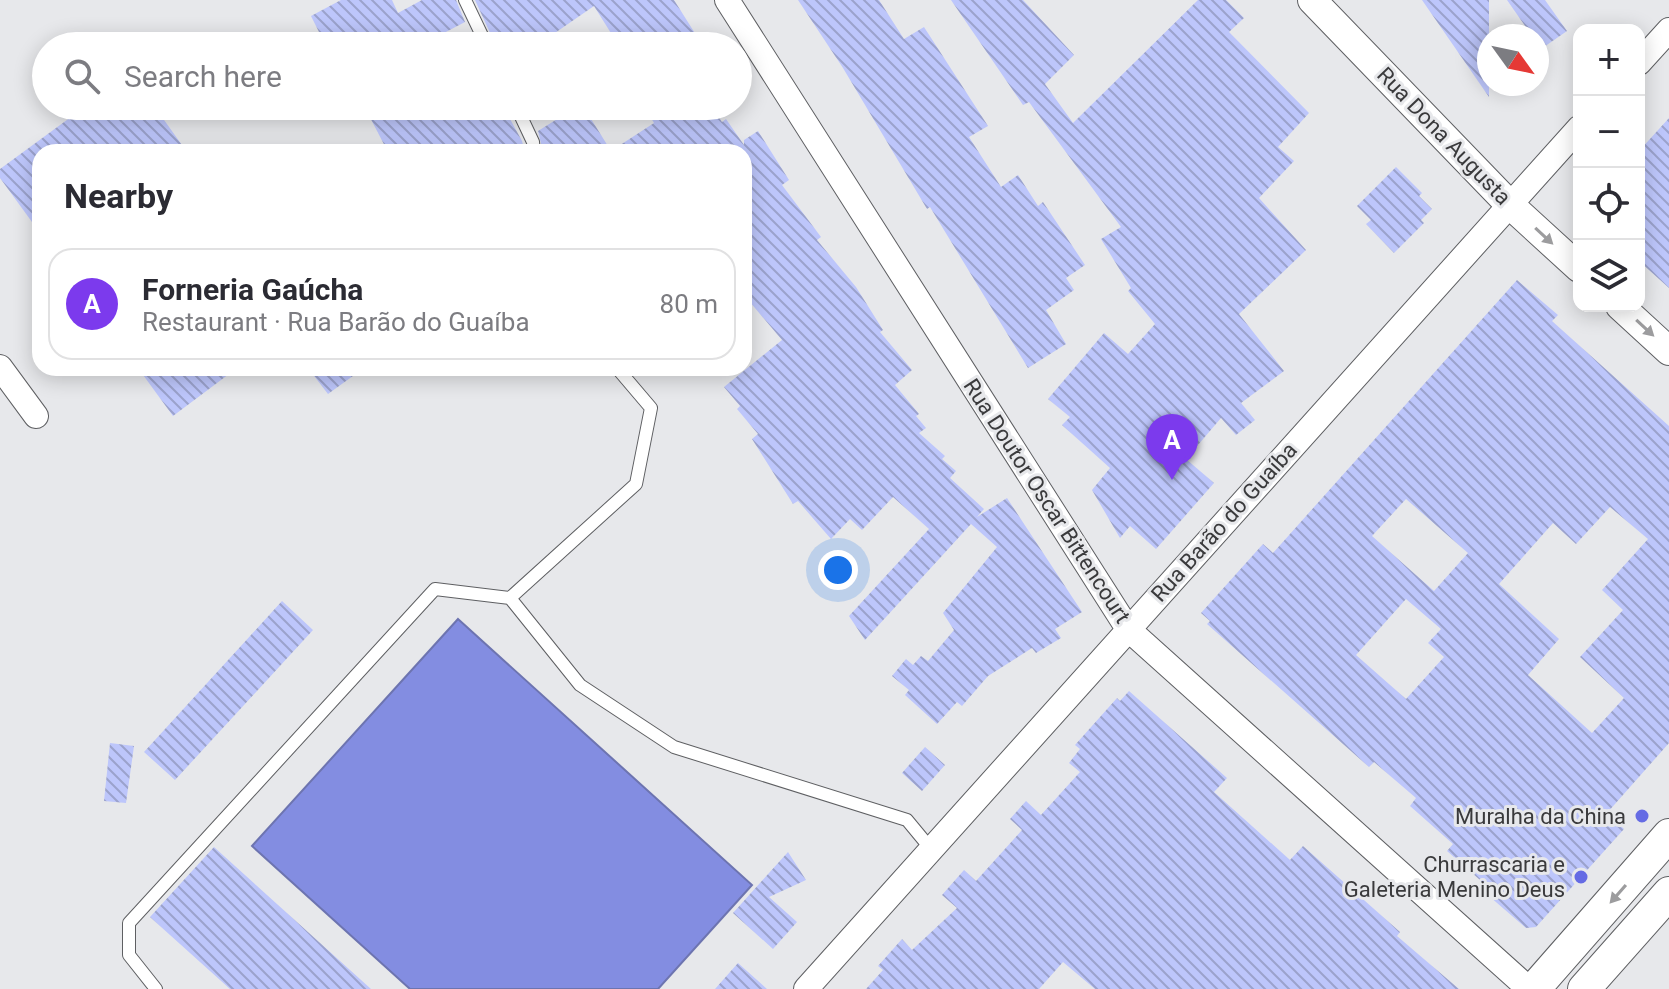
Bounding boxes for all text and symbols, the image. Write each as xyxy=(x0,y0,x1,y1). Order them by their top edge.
north arrow xyxy=(1477,24,1549,96)
map controls xyxy=(1573,24,1645,312)
button: + xyxy=(1573,24,1645,96)
search box xyxy=(32,32,752,120)
icon: search xyxy=(60,54,104,98)
text: Search here xyxy=(124,59,282,94)
street label: Rua Dona Augusta xyxy=(1372,62,1516,210)
button: − xyxy=(1573,96,1645,168)
button: locate xyxy=(1573,168,1645,240)
text: Nearby xyxy=(64,176,173,216)
one-way arrow xyxy=(1534,226,1553,244)
button: layers xyxy=(1573,240,1645,312)
text: Forneria Gaúcha xyxy=(142,272,363,307)
text: A xyxy=(83,289,101,319)
text: 80 m xyxy=(660,289,718,319)
text: Restaurant · Rua Barão do Guaíba xyxy=(142,307,530,337)
one-way arrow xyxy=(1635,319,1654,337)
street label: Rua Doutor Oscar Bittencourt xyxy=(959,374,1135,628)
pin: A xyxy=(1146,414,1198,480)
street label: Rua Barão do Guaíba xyxy=(1146,437,1302,607)
your location xyxy=(818,550,858,590)
place label: Muralha da China xyxy=(1455,804,1626,829)
marker: Muralha da China xyxy=(1633,807,1651,825)
place label: Churrascaria e Galeteria Menino Deus xyxy=(1344,852,1565,902)
marker: Churrascaria e Galeteria Menino Deus xyxy=(1572,868,1590,886)
one-way arrow xyxy=(1609,884,1627,903)

